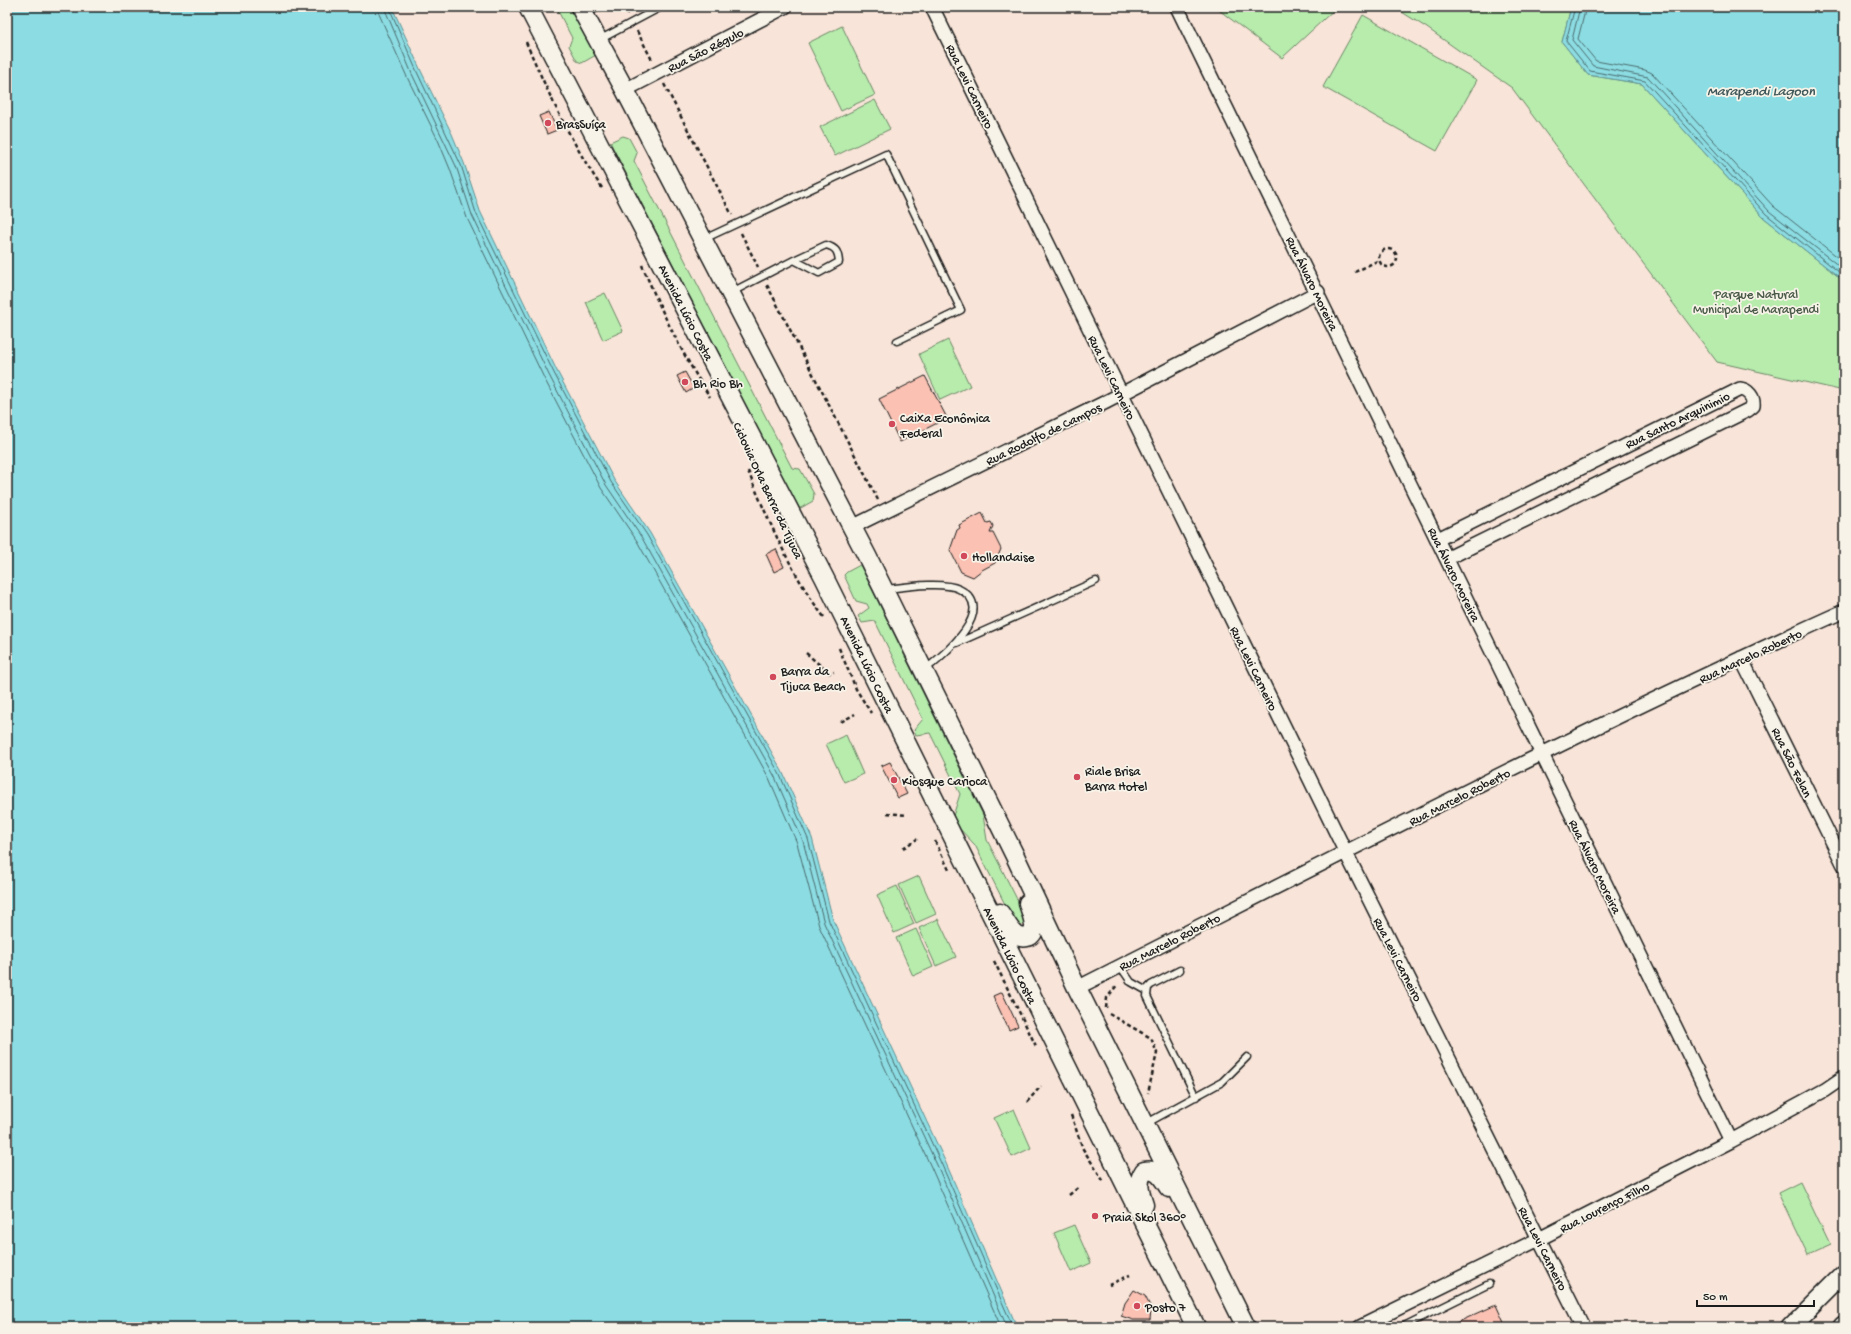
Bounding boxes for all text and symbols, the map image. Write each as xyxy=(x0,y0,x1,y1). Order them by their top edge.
street label: Rua São Régulo xyxy=(666,26,747,77)
street label: Rua Levi Carneiro xyxy=(942,42,996,132)
water label: Marapendi Lagoon xyxy=(1707,84,1815,101)
marker: BrasSuíça xyxy=(543,118,553,128)
place label: BrasSuíça xyxy=(555,118,607,133)
street label: Rua Álvaro Moreira xyxy=(1281,234,1341,334)
street label: Avenida Lúcio Costa xyxy=(654,262,716,364)
park label: Parque Natural Municipal de Marapendi xyxy=(1693,288,1819,318)
street label: Rua Levi Carneiro xyxy=(1084,333,1138,423)
marker: Bh Rio Bh xyxy=(680,377,690,387)
place label: Bh Rio Bh xyxy=(692,377,743,392)
street label: Rua Santo Arquinimio xyxy=(1623,389,1733,453)
street label: Rua Rodolfo de Campos xyxy=(984,400,1105,470)
place label: Caixa Econômica Federal xyxy=(899,412,991,442)
marker: Caixa Econômica Federal xyxy=(887,419,897,429)
street label: Ciclovia Orla Barra da Tijuca xyxy=(728,420,805,562)
street label: Rua Álvaro Moreira xyxy=(1423,525,1483,625)
marker: Hollandaise xyxy=(959,551,969,561)
place label: Hollandaise xyxy=(972,551,1035,566)
street label: Avenida Lúcio Costa xyxy=(836,614,896,717)
street label: Rua Levi Carneiro xyxy=(1226,624,1280,714)
street label: Rua Marcelo Roberto xyxy=(1697,627,1805,688)
place label: Barra da Tijuca Beach xyxy=(780,665,845,695)
marker: Barra da Tijuca Beach xyxy=(768,672,778,682)
street label: Rua São Felan xyxy=(1767,726,1814,801)
place label: Riale Brisa Barra Hotel xyxy=(1084,765,1148,795)
street label: Rua Marcelo Roberto xyxy=(1407,766,1514,830)
marker: Riale Brisa Barra Hotel xyxy=(1072,772,1082,782)
marker: Kiosque Carioca xyxy=(889,775,899,785)
place label: Kiosque Carioca xyxy=(902,775,988,790)
street label: Rua Álvaro Moreira xyxy=(1564,817,1624,917)
street label: Avenida Lúcio Costa xyxy=(979,905,1039,1008)
street label: Rua Marcelo Roberto xyxy=(1117,911,1224,975)
street label: Rua Levi Carneiro xyxy=(1369,916,1425,1005)
street label: Rua Lourenço Filho xyxy=(1558,1179,1653,1237)
street label: Rua Levi Carneiro xyxy=(1514,1205,1570,1294)
marker: Praia Skol 360° xyxy=(1090,1211,1100,1221)
place label: Praia Skol 360° xyxy=(1102,1211,1186,1226)
scale bar xyxy=(1697,1282,1814,1308)
text: 50 m xyxy=(1703,1291,1728,1305)
marker: Posto 7 xyxy=(1132,1301,1142,1311)
place label: Posto 7 xyxy=(1144,1301,1187,1316)

